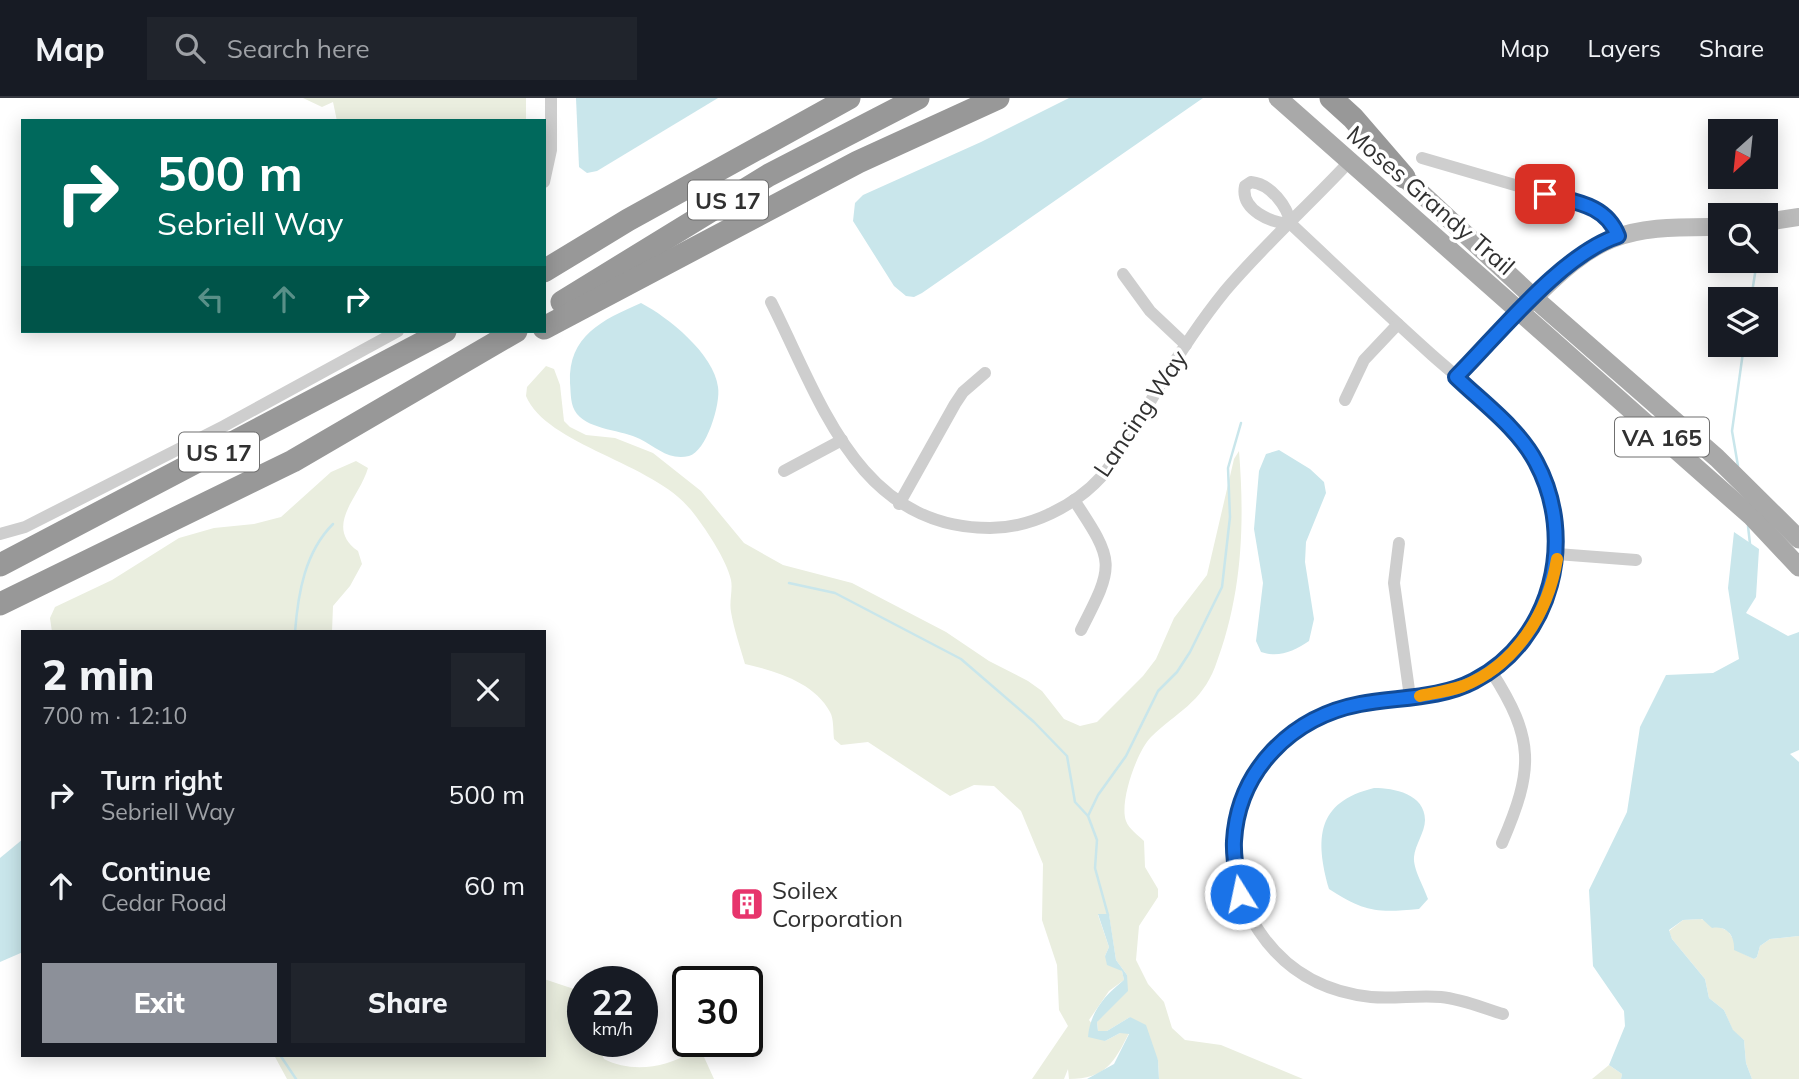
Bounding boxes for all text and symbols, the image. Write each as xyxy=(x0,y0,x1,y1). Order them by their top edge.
search box xyxy=(147,17,637,80)
text: Map xyxy=(35,28,105,69)
icon: search xyxy=(171,29,209,67)
text: Search here xyxy=(227,32,370,65)
text: Map xyxy=(1500,33,1549,63)
text: Layers xyxy=(1587,33,1661,63)
text: Share xyxy=(1699,33,1764,63)
street label: Moses Grandy Trail xyxy=(1341,119,1521,281)
north arrow xyxy=(1708,119,1778,189)
map controls xyxy=(1708,119,1778,357)
text: 500 m xyxy=(157,142,303,203)
icon: right xyxy=(42,147,133,238)
pin xyxy=(1515,164,1575,224)
icon: arrive xyxy=(1526,175,1564,213)
road number: US 17 xyxy=(688,180,768,220)
text: Sebriell Way xyxy=(157,203,344,243)
button: search xyxy=(1708,203,1778,273)
icon: left xyxy=(192,280,230,318)
icon: ahead xyxy=(265,280,303,318)
icon: right xyxy=(338,280,376,318)
button: layers xyxy=(1708,287,1778,357)
street label: Lancing Way xyxy=(1087,344,1193,482)
road number: VA 165 xyxy=(1615,418,1709,456)
road number: US 17 xyxy=(179,432,259,472)
text: 2 min xyxy=(42,648,155,701)
button: close xyxy=(451,653,525,727)
text: 700 m · 12:10 xyxy=(42,701,187,730)
text: Turn right xyxy=(101,764,222,797)
icon: right xyxy=(42,776,80,814)
text: 500 m xyxy=(449,778,525,811)
text: Sebriell Way xyxy=(101,797,235,826)
text: Continue xyxy=(101,855,211,888)
position arrow xyxy=(1203,857,1277,931)
icon: ahead xyxy=(42,867,80,905)
text: 60 m xyxy=(464,869,525,902)
place label: Soilex Corporation xyxy=(772,875,903,933)
building icon: Soilex Corporation xyxy=(728,885,766,923)
text: Cedar Road xyxy=(101,888,227,917)
button: Exit xyxy=(42,963,277,1043)
button: Share xyxy=(291,963,525,1043)
speed limit sign: 30 xyxy=(672,966,763,1057)
text: 22 xyxy=(591,980,634,1024)
text: km/h xyxy=(592,1017,633,1040)

